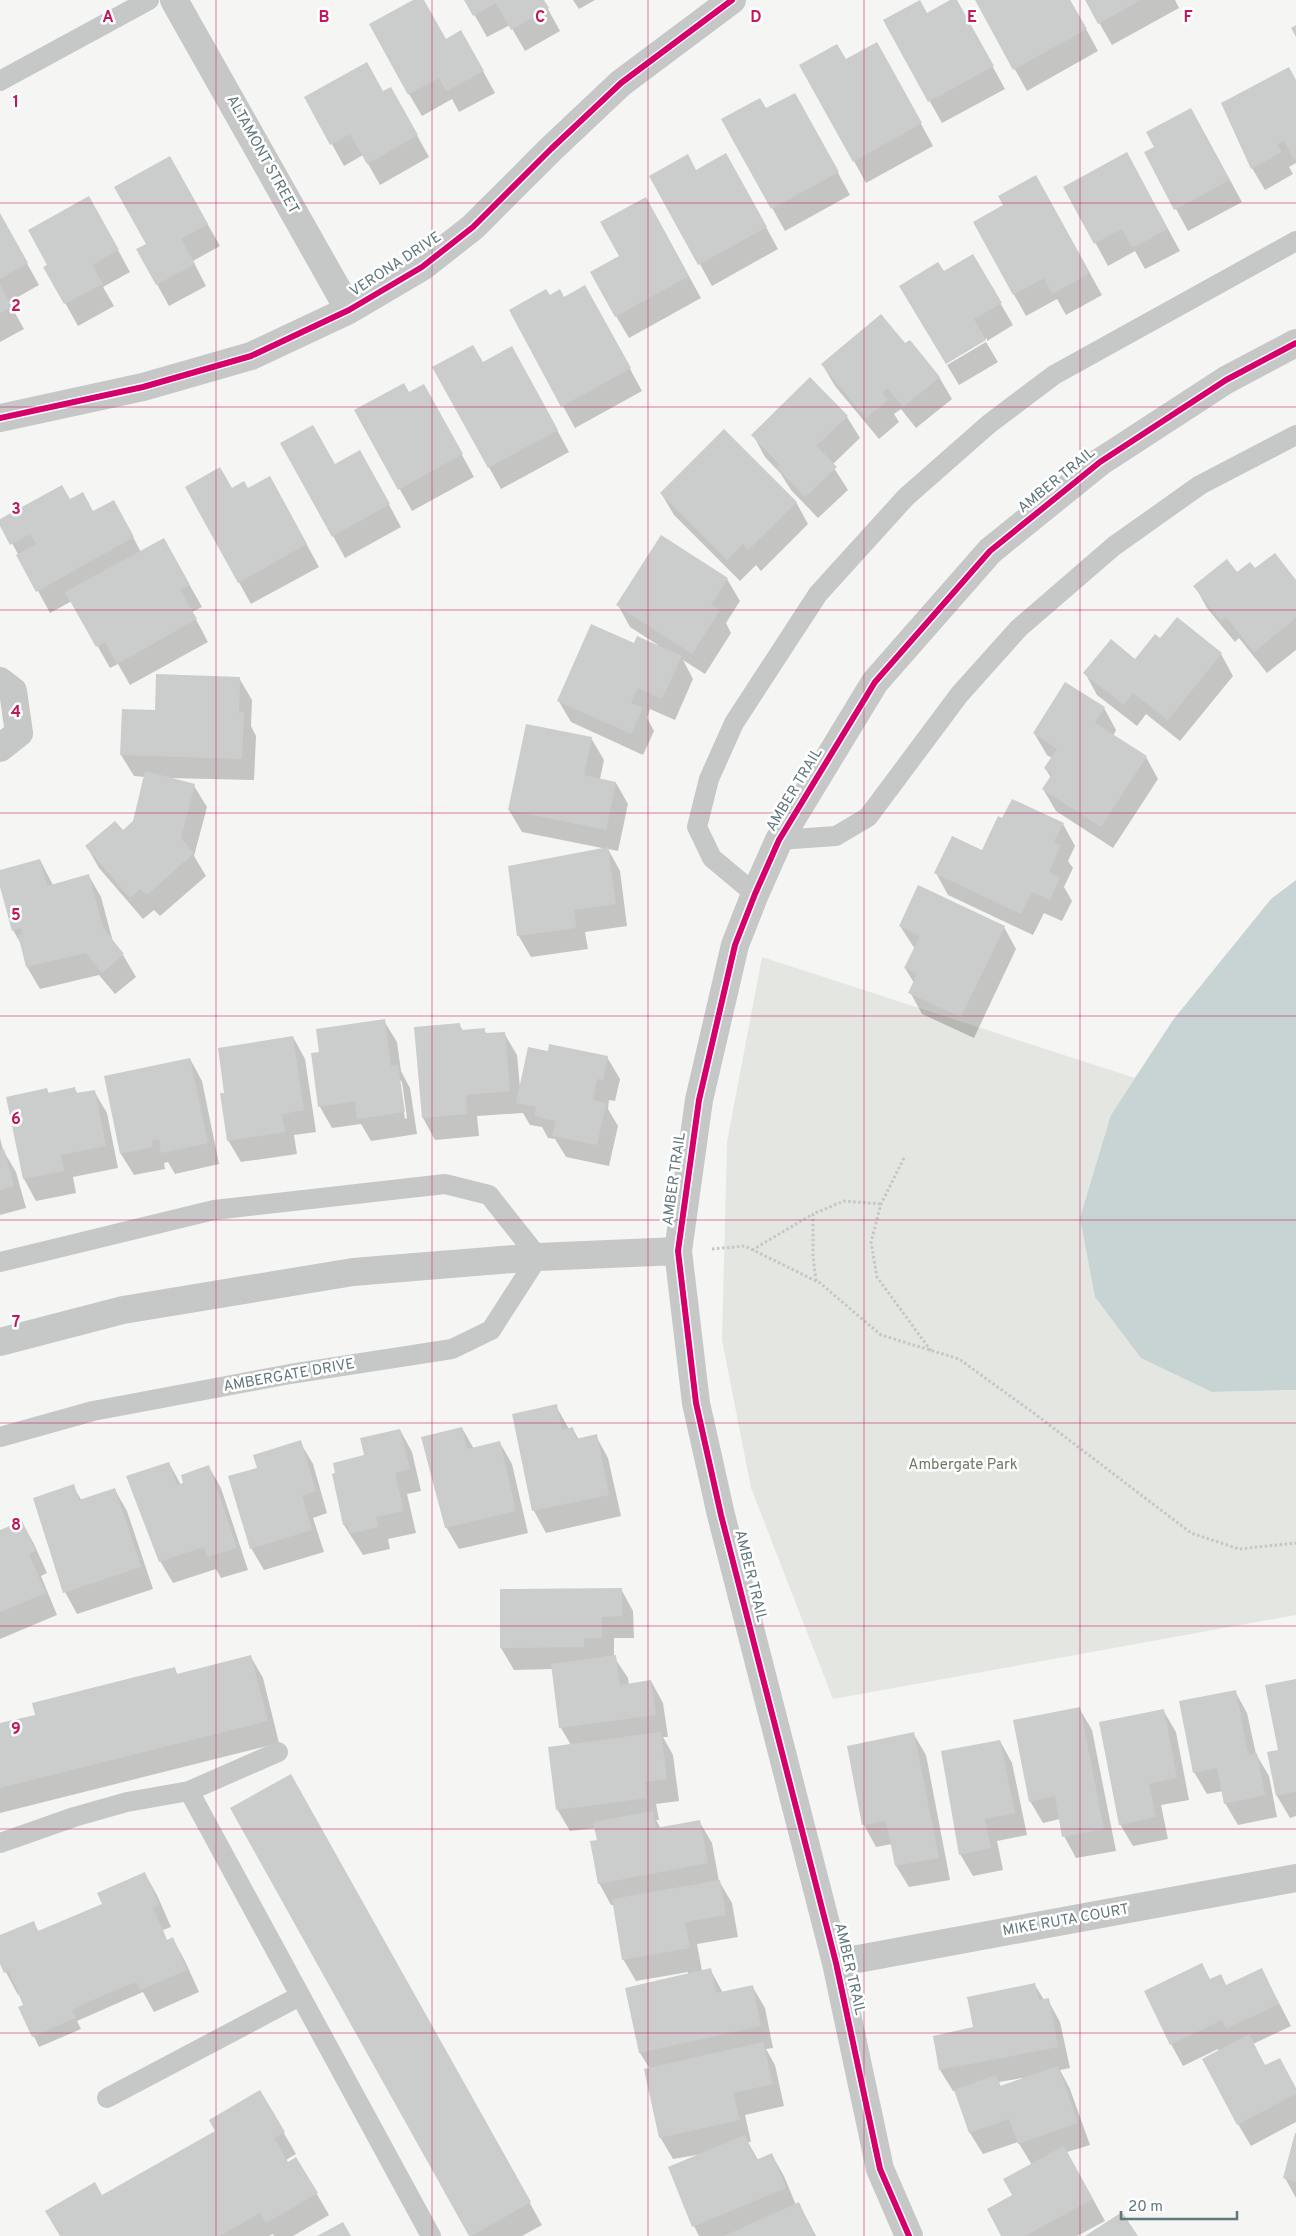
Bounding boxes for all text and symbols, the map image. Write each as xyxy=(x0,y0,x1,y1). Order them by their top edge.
text: A xyxy=(102,8,114,28)
text: B xyxy=(318,8,330,28)
text: C xyxy=(535,8,545,28)
text: D xyxy=(750,8,762,28)
text: E xyxy=(967,8,977,28)
text: F xyxy=(1183,8,1193,28)
street label: ALTAMONT STREET xyxy=(221,92,303,218)
text: 1 xyxy=(13,93,19,113)
street label: VERONA DRIVE xyxy=(347,228,445,302)
text: 2 xyxy=(11,297,21,317)
street label: AMBER TRAIL xyxy=(1014,444,1100,518)
text: 3 xyxy=(11,500,21,520)
text: 4 xyxy=(11,703,21,723)
street label: AMBER TRAIL xyxy=(763,745,827,835)
text: 5 xyxy=(11,906,21,926)
text: 6 xyxy=(11,1110,21,1130)
street label: AMBER TRAIL xyxy=(659,1131,691,1227)
text: 7 xyxy=(12,1313,20,1333)
street label: AMBERGATE DRIVE xyxy=(222,1355,356,1397)
park label: Ambergate Park xyxy=(908,1456,1018,1475)
text: 8 xyxy=(11,1516,21,1536)
street label: AMBER TRAIL xyxy=(729,1528,771,1624)
text: 9 xyxy=(11,1720,21,1740)
street label: MIKE RUTA COURT xyxy=(1001,1901,1131,1941)
street label: AMBER TRAIL xyxy=(829,1921,869,2017)
scale bar xyxy=(1121,2188,1237,2220)
text: 20 m xyxy=(1128,2198,1163,2217)

